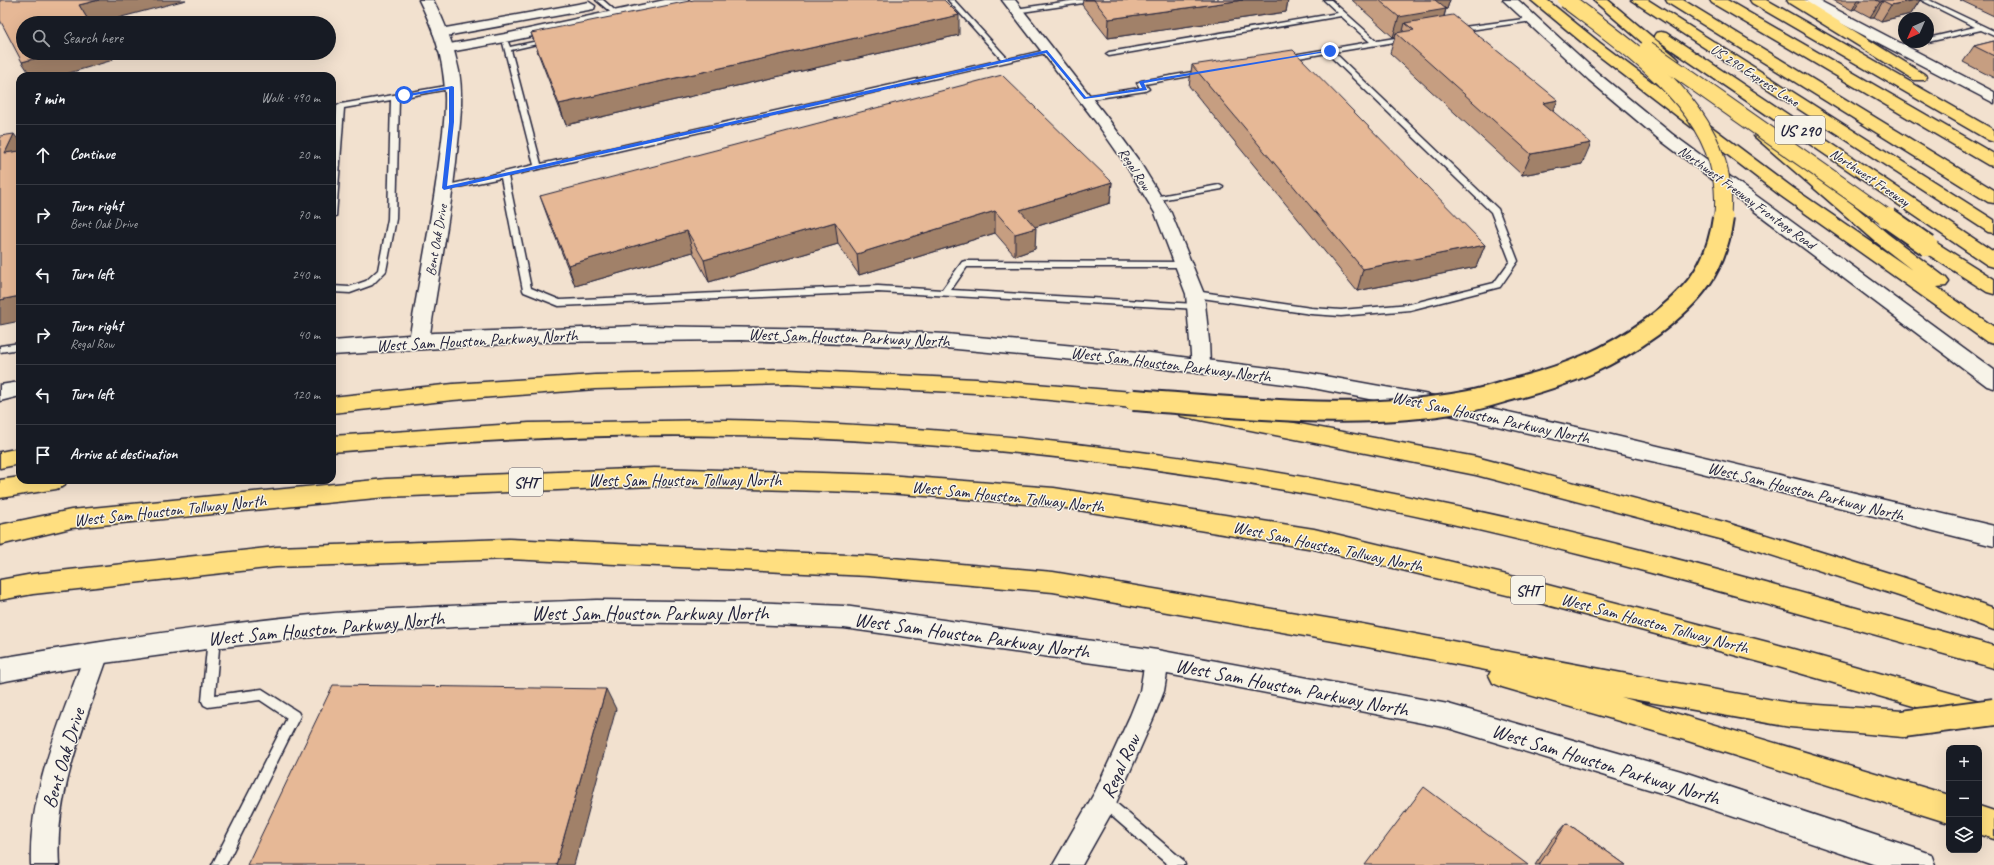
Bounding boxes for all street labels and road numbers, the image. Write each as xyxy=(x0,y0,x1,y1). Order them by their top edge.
street label: US 290 Express Lane xyxy=(1707,41,1803,111)
road number: US 290 xyxy=(1775,116,1825,144)
street label: Northwest Freeway Frontage Road xyxy=(1675,142,1821,254)
street label: Regal Row xyxy=(1115,145,1156,195)
street label: Northwest Freeway xyxy=(1827,145,1914,211)
street label: Bent Oak Drive xyxy=(422,202,451,277)
street label: West Sam Houston Parkway North xyxy=(748,323,951,352)
street label: West Sam Houston Parkway North xyxy=(376,325,579,356)
street label: West Sam Houston Parkway North xyxy=(1070,342,1273,387)
street label: West Sam Houston Parkway North xyxy=(1390,386,1593,449)
street label: West Sam Houston Parkway North xyxy=(1706,457,1907,526)
road number: SHT xyxy=(509,468,543,496)
street label: West Sam Houston Tollway North xyxy=(588,470,783,491)
street label: West Sam Houston Tollway North xyxy=(911,476,1106,517)
street label: West Sam Houston Tollway North xyxy=(73,490,268,531)
street label: West Sam Houston Tollway North xyxy=(1231,516,1426,577)
road number: SHT xyxy=(1511,576,1545,604)
street label: West Sam Houston Tollway North xyxy=(1559,588,1752,659)
street label: West Sam Houston Parkway North xyxy=(532,601,770,626)
street label: West Sam Houston Parkway North xyxy=(207,606,447,651)
street label: West Sam Houston Parkway North xyxy=(853,607,1093,665)
street label: West Sam Houston Parkway North xyxy=(1173,653,1412,723)
street label: Bent Oak Drive xyxy=(36,704,91,811)
street label: West Sam Houston Parkway North xyxy=(1489,718,1724,812)
street label: Regal Row xyxy=(1095,729,1147,802)

